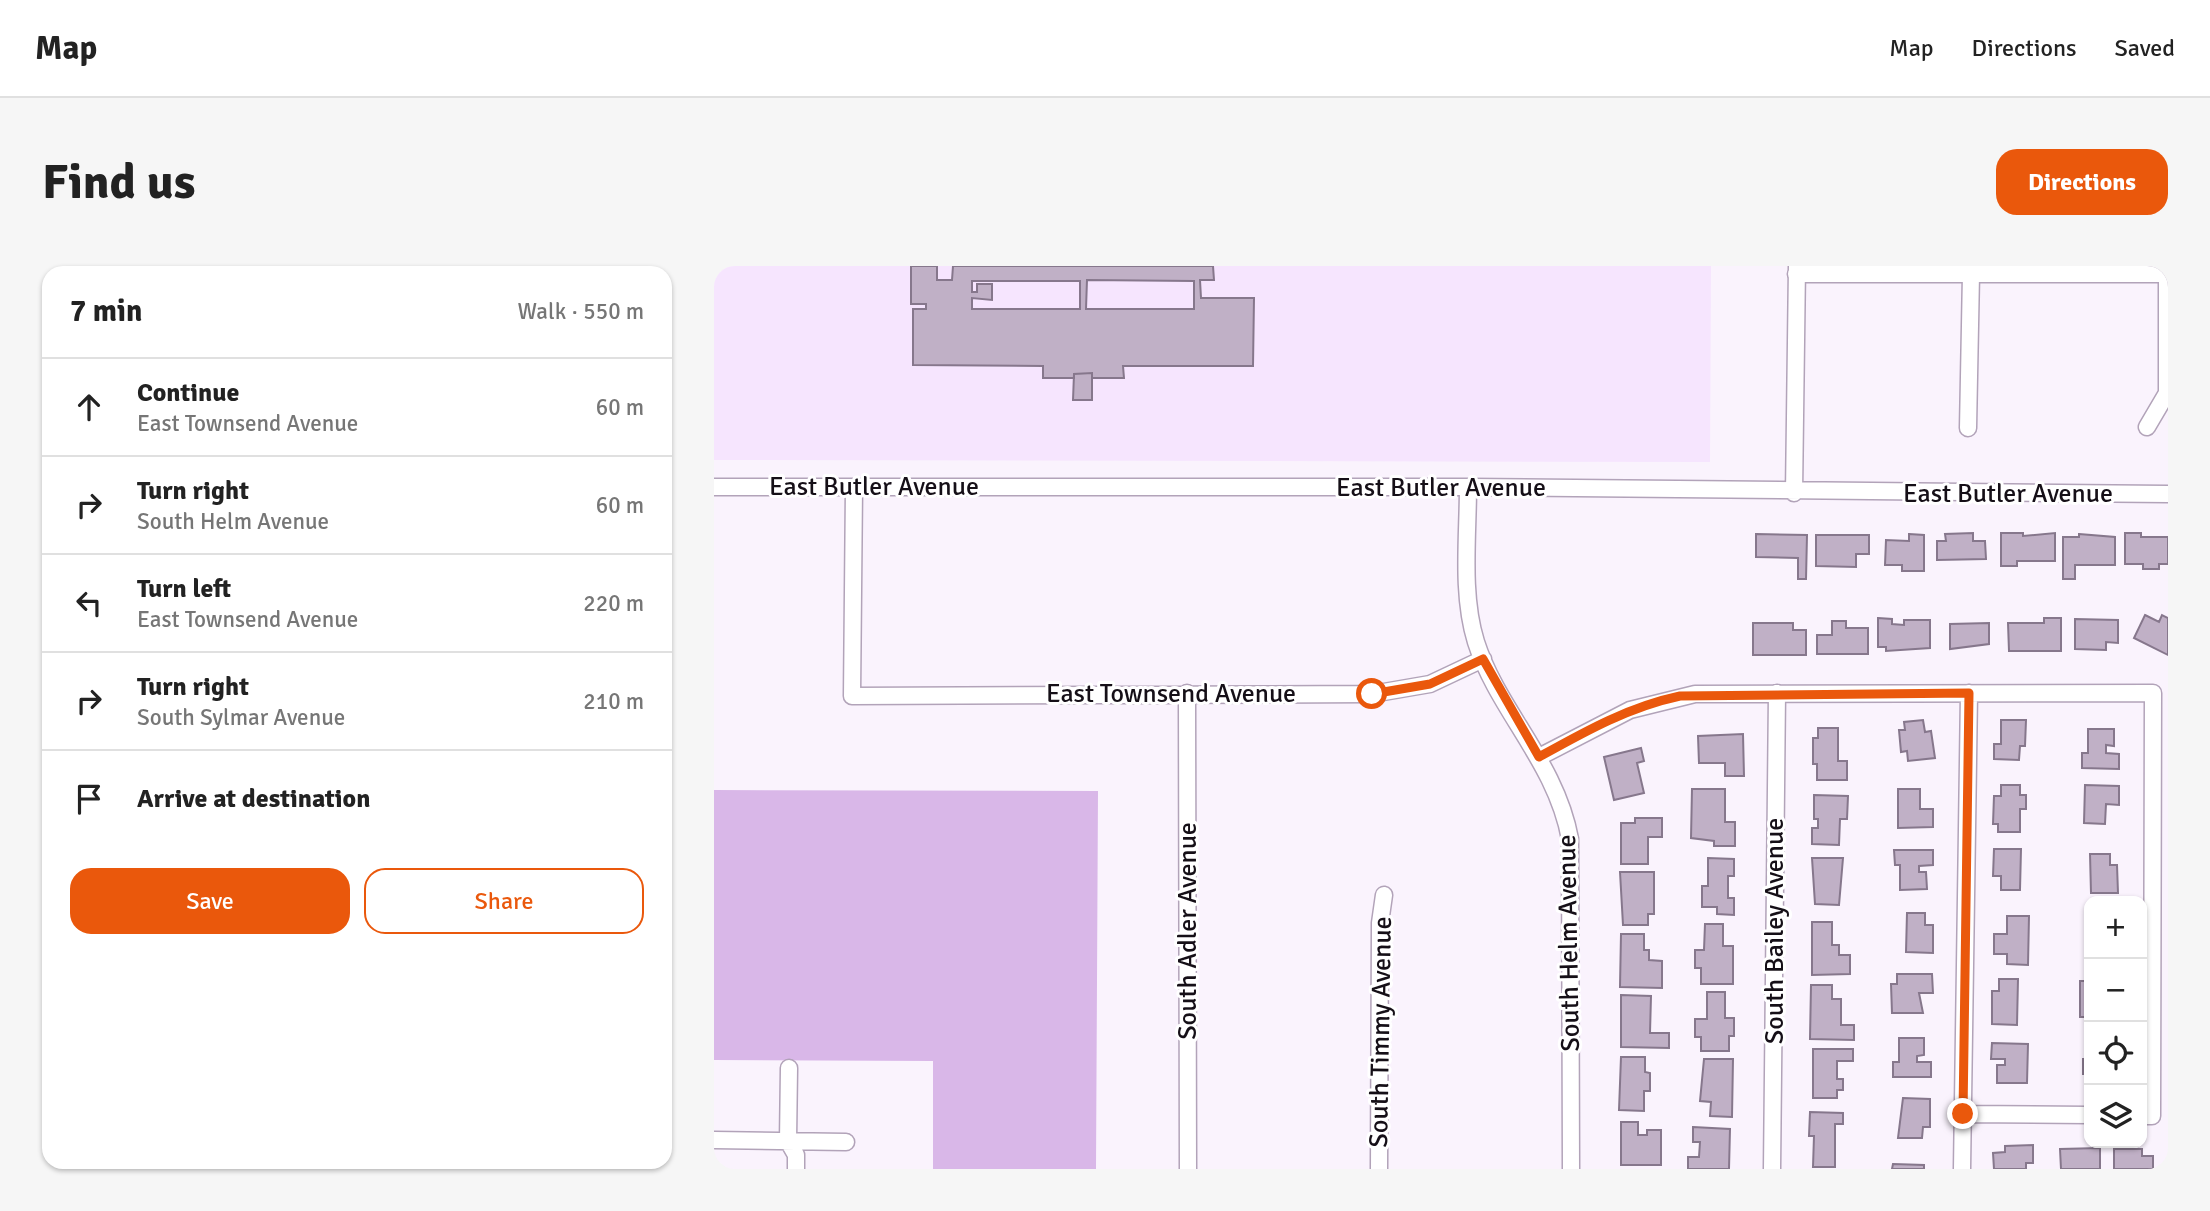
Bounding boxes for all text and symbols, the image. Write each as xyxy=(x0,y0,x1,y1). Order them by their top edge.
text: Map xyxy=(35,28,97,69)
text: Map xyxy=(1889,33,1934,63)
text: Directions xyxy=(1972,33,2077,63)
text: Saved xyxy=(2115,33,2175,63)
button: Directions xyxy=(1996,149,2168,215)
text: Find us xyxy=(42,152,195,212)
text: 7 min xyxy=(70,293,142,330)
text: Walk · 550 m xyxy=(518,297,644,326)
text: Continue xyxy=(137,377,239,409)
icon: ahead xyxy=(70,388,108,426)
text: 60 m xyxy=(596,393,644,422)
text: East Townsend Avenue xyxy=(137,409,358,438)
street label: East Butler Avenue xyxy=(769,471,979,503)
street label: East Butler Avenue xyxy=(1336,472,1546,504)
text: Turn right xyxy=(137,475,249,507)
street label: East Butler Avenue xyxy=(1903,478,2113,510)
icon: right xyxy=(70,486,108,524)
text: 60 m xyxy=(596,491,644,520)
text: South Helm Avenue xyxy=(137,507,329,536)
text: Turn left xyxy=(137,573,231,605)
icon: left xyxy=(70,584,108,622)
text: 220 m xyxy=(583,589,644,618)
text: East Townsend Avenue xyxy=(137,605,358,634)
text: Turn right xyxy=(137,671,249,703)
street label: East Townsend Avenue xyxy=(1046,678,1296,710)
route start xyxy=(1356,678,1387,709)
icon: right xyxy=(70,682,108,720)
text: 210 m xyxy=(583,687,644,716)
text: South Sylmar Avenue xyxy=(137,703,345,732)
icon: arrive xyxy=(70,780,108,818)
text: Arrive at destination xyxy=(137,783,370,815)
street label: South Bailey Avenue xyxy=(1759,818,1791,1044)
street label: South Adler Avenue xyxy=(1172,822,1204,1040)
street label: South Helm Avenue xyxy=(1551,834,1587,1052)
button: Save xyxy=(70,868,350,934)
button: Share xyxy=(364,868,644,934)
map controls xyxy=(2084,896,2147,1148)
button: + xyxy=(2084,896,2147,959)
street label: South Timmy Avenue xyxy=(1363,916,1399,1148)
button: − xyxy=(2084,959,2147,1022)
button: locate xyxy=(2084,1022,2147,1085)
button: layers xyxy=(2084,1085,2147,1148)
route end xyxy=(1947,1098,1978,1129)

